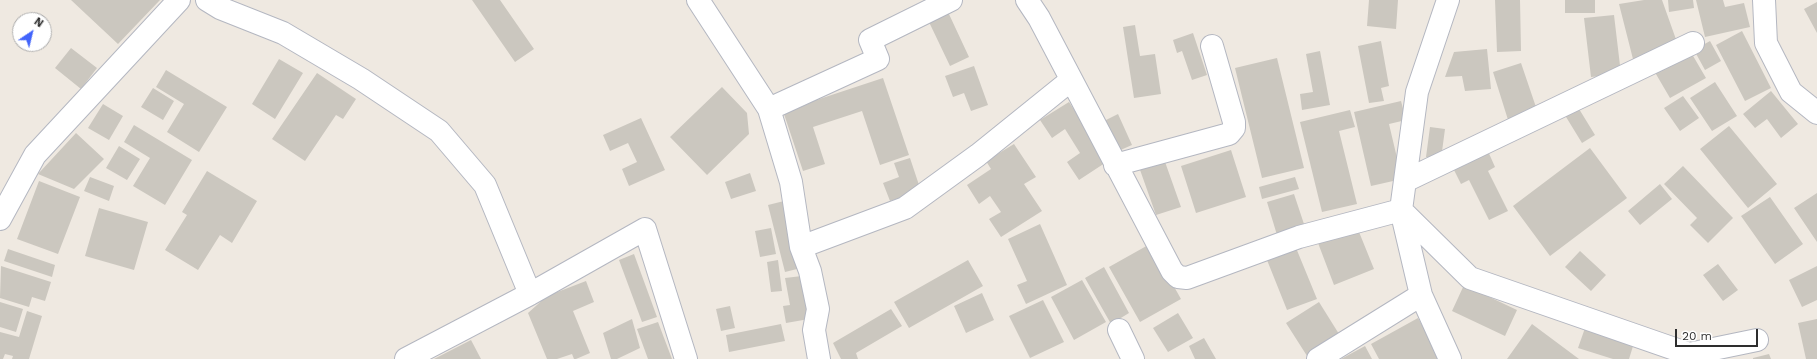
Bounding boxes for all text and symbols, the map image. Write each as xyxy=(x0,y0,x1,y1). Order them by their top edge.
north arrow xyxy=(12,12,52,52)
text: N xyxy=(32,15,46,30)
scale bar xyxy=(1677,321,1760,347)
text: 20 m xyxy=(1682,329,1712,343)

